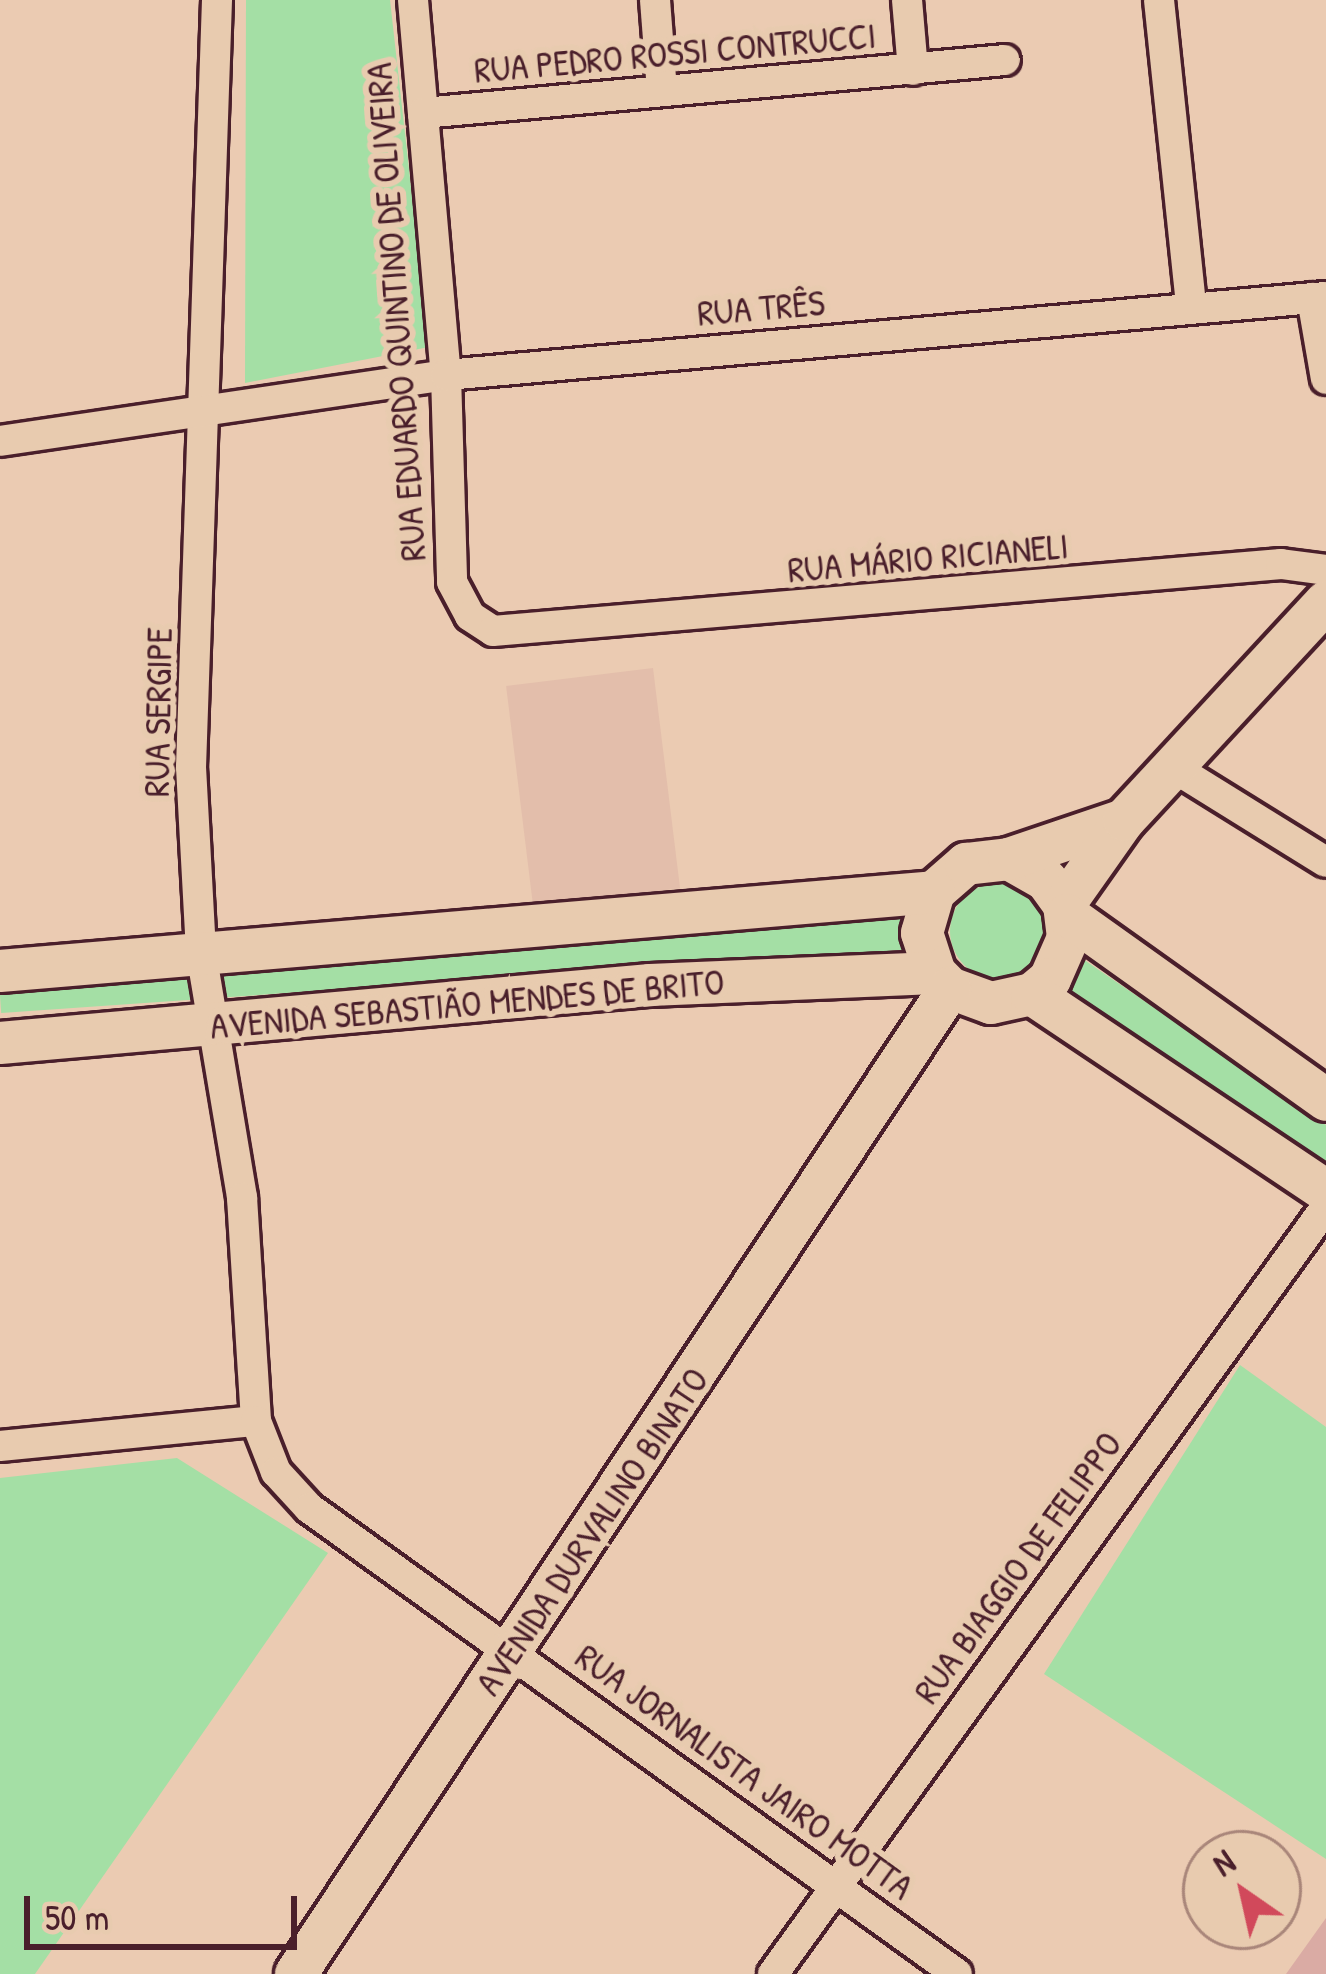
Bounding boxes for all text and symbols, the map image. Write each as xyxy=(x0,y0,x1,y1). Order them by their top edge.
street label: RUA PEDRO ROSSI CONTRUCCI xyxy=(472,13,878,91)
street label: RUA EDUARDO QUINTINO DE OLIVEIRA xyxy=(356,61,434,563)
street label: RUA TRÊS xyxy=(696,280,826,334)
street label: RUA MÁRIO RICIANELI xyxy=(786,523,1070,591)
street label: RUA SERGIPE xyxy=(134,627,180,797)
street label: AVENIDA SEBASTIÃO MENDES DE BRITO xyxy=(208,959,726,1047)
street label: AVENIDA DURVALINO BINATO xyxy=(465,1359,717,1703)
street label: RUA BIAGGIO DE FELIPPO xyxy=(904,1423,1130,1711)
street label: RUA JORNALISTA JAIRO MOTTA xyxy=(568,1634,922,1908)
north arrow xyxy=(1182,1830,1302,1950)
text: N xyxy=(1204,1839,1243,1886)
scale bar xyxy=(30,1872,303,1946)
text: 50 m xyxy=(45,1892,109,1941)

